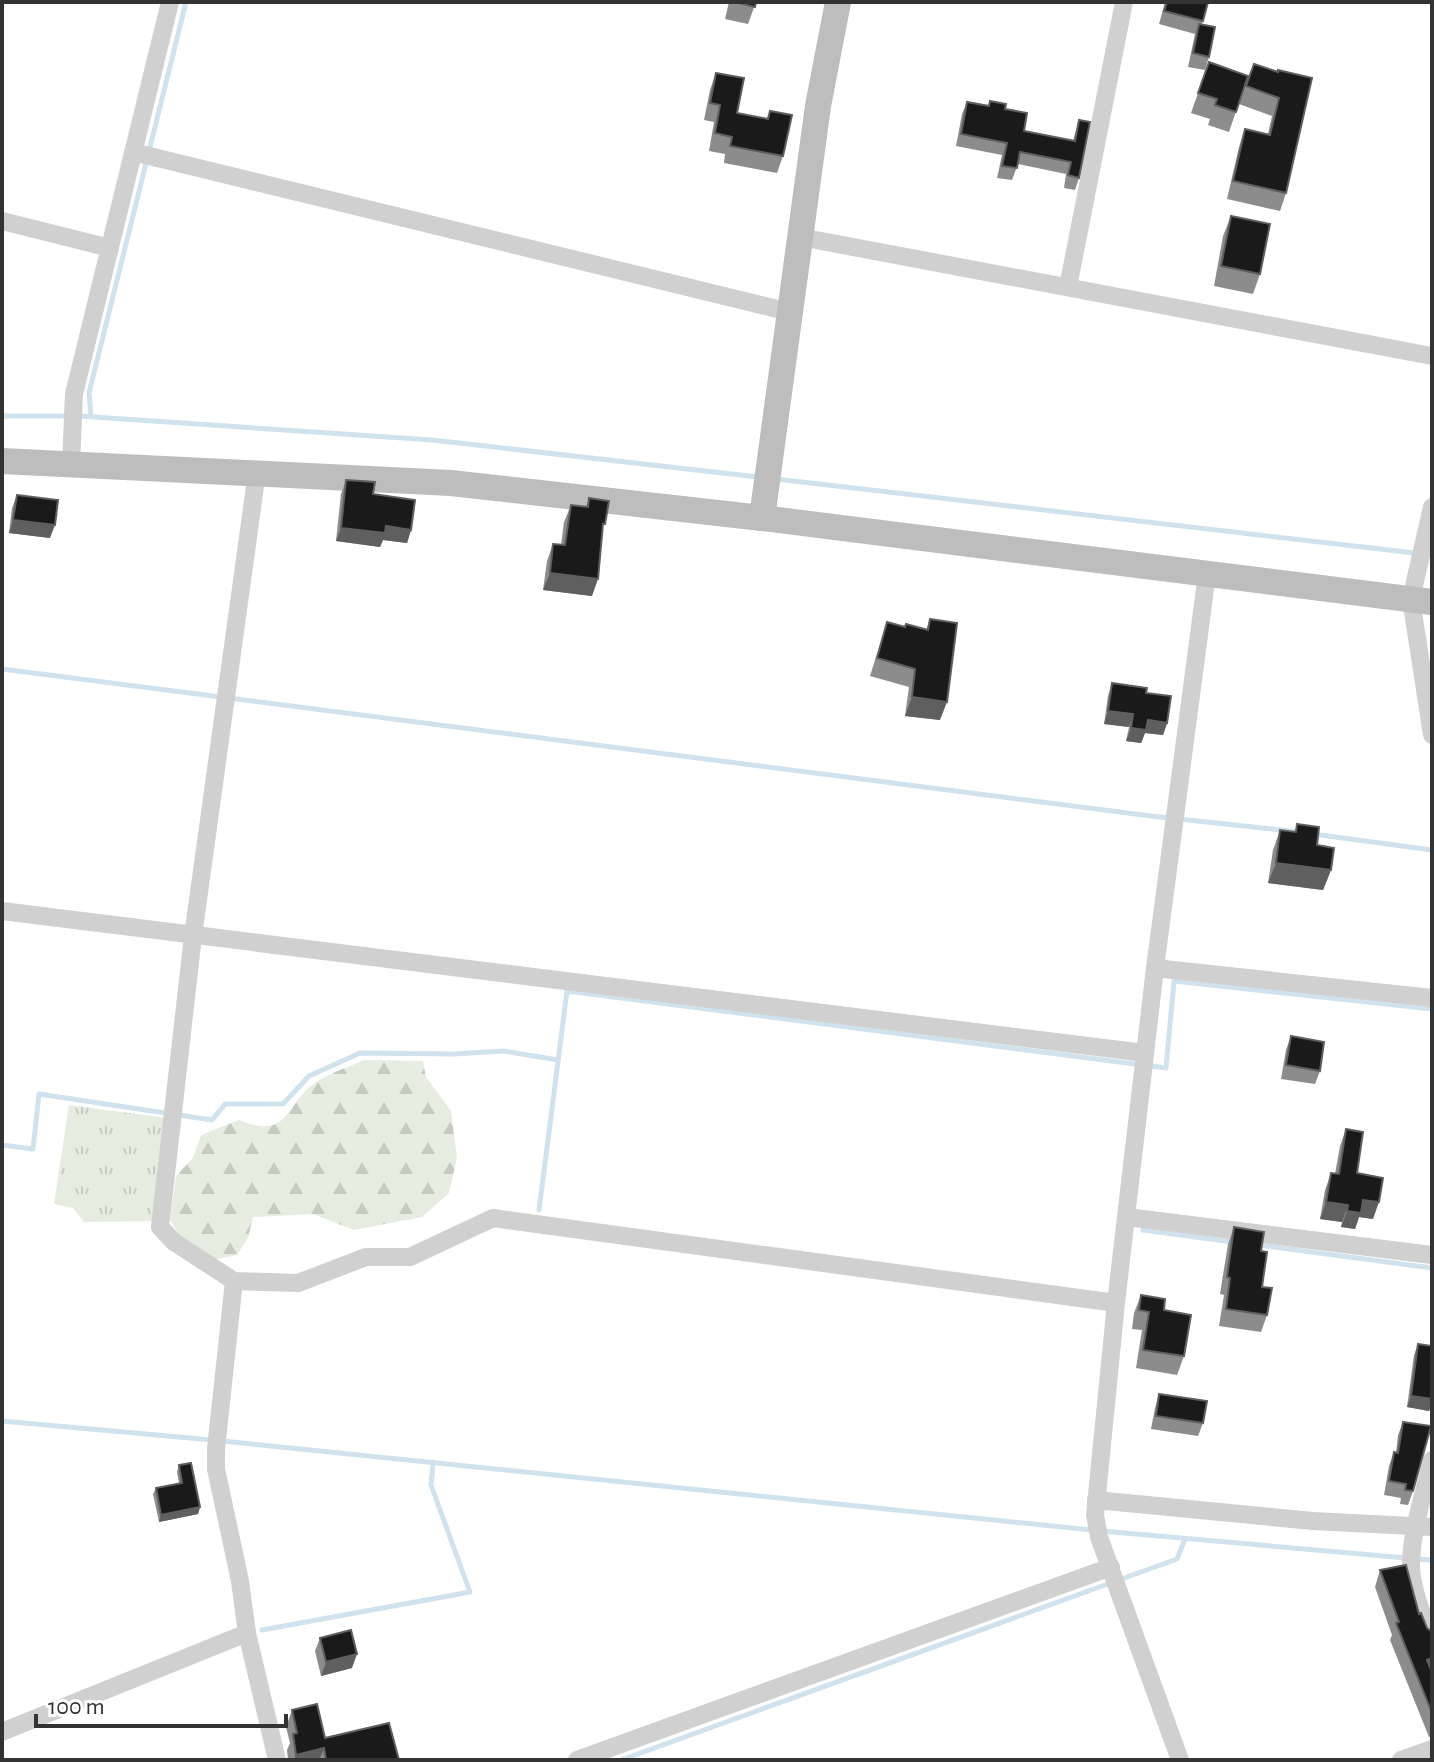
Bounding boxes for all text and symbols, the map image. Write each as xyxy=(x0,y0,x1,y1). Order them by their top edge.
scale bar xyxy=(36,1678,286,1728)
text: 100 m xyxy=(48,1695,105,1719)

